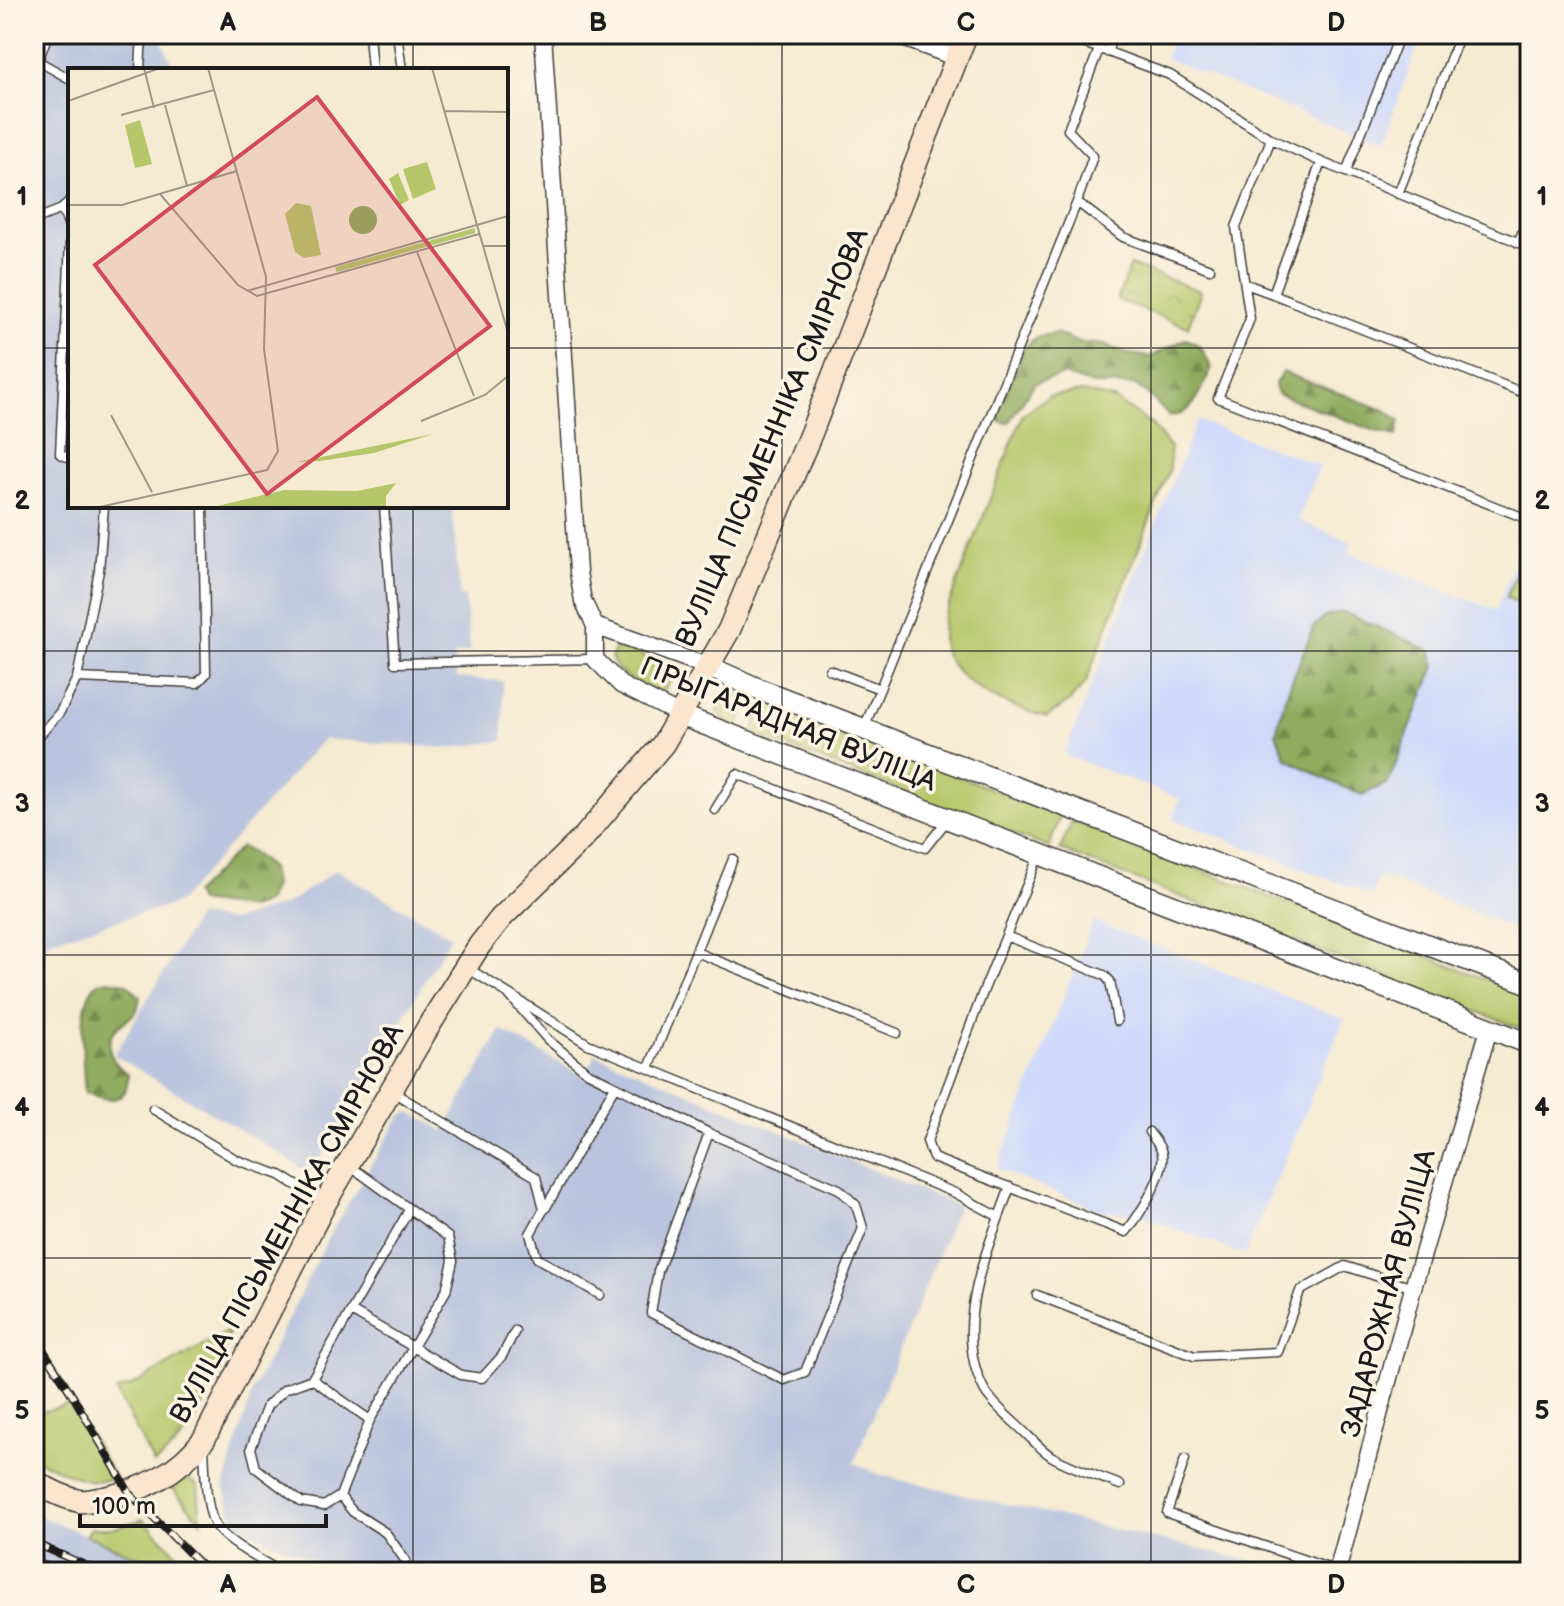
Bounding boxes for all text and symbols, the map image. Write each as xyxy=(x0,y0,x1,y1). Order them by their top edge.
text: A xyxy=(219,8,236,39)
text: B xyxy=(589,8,607,39)
text: C xyxy=(957,8,975,39)
text: D xyxy=(1327,8,1345,39)
inset map xyxy=(68,68,508,508)
text: 1 xyxy=(17,182,27,213)
text: 1 xyxy=(1537,182,1547,213)
street label: ВУЛІЦА ПІСЬМЕННІКА СМІРНОВА xyxy=(669,222,876,652)
text: 2 xyxy=(14,486,30,517)
text: 2 xyxy=(1534,486,1550,517)
street label: ПРЫГАРАДНАЯ ВУЛІЦА xyxy=(636,650,942,799)
text: 3 xyxy=(14,789,30,820)
text: 3 xyxy=(1534,789,1550,820)
street label: ВУЛІЦА ПІСЬМЕННІКА СМІРНОВА xyxy=(163,1017,412,1429)
text: 4 xyxy=(14,1093,30,1124)
text: 4 xyxy=(1534,1093,1550,1124)
street label: ЗАДАРОЖНАЯ ВУЛІЦА xyxy=(1334,1145,1443,1441)
text: 5 xyxy=(14,1396,30,1427)
text: 5 xyxy=(1534,1396,1550,1427)
scale bar xyxy=(80,1478,326,1528)
text: 100 m xyxy=(92,1492,156,1521)
text: A xyxy=(219,1570,236,1601)
text: B xyxy=(589,1570,607,1601)
text: C xyxy=(957,1570,975,1601)
text: D xyxy=(1327,1570,1345,1601)

